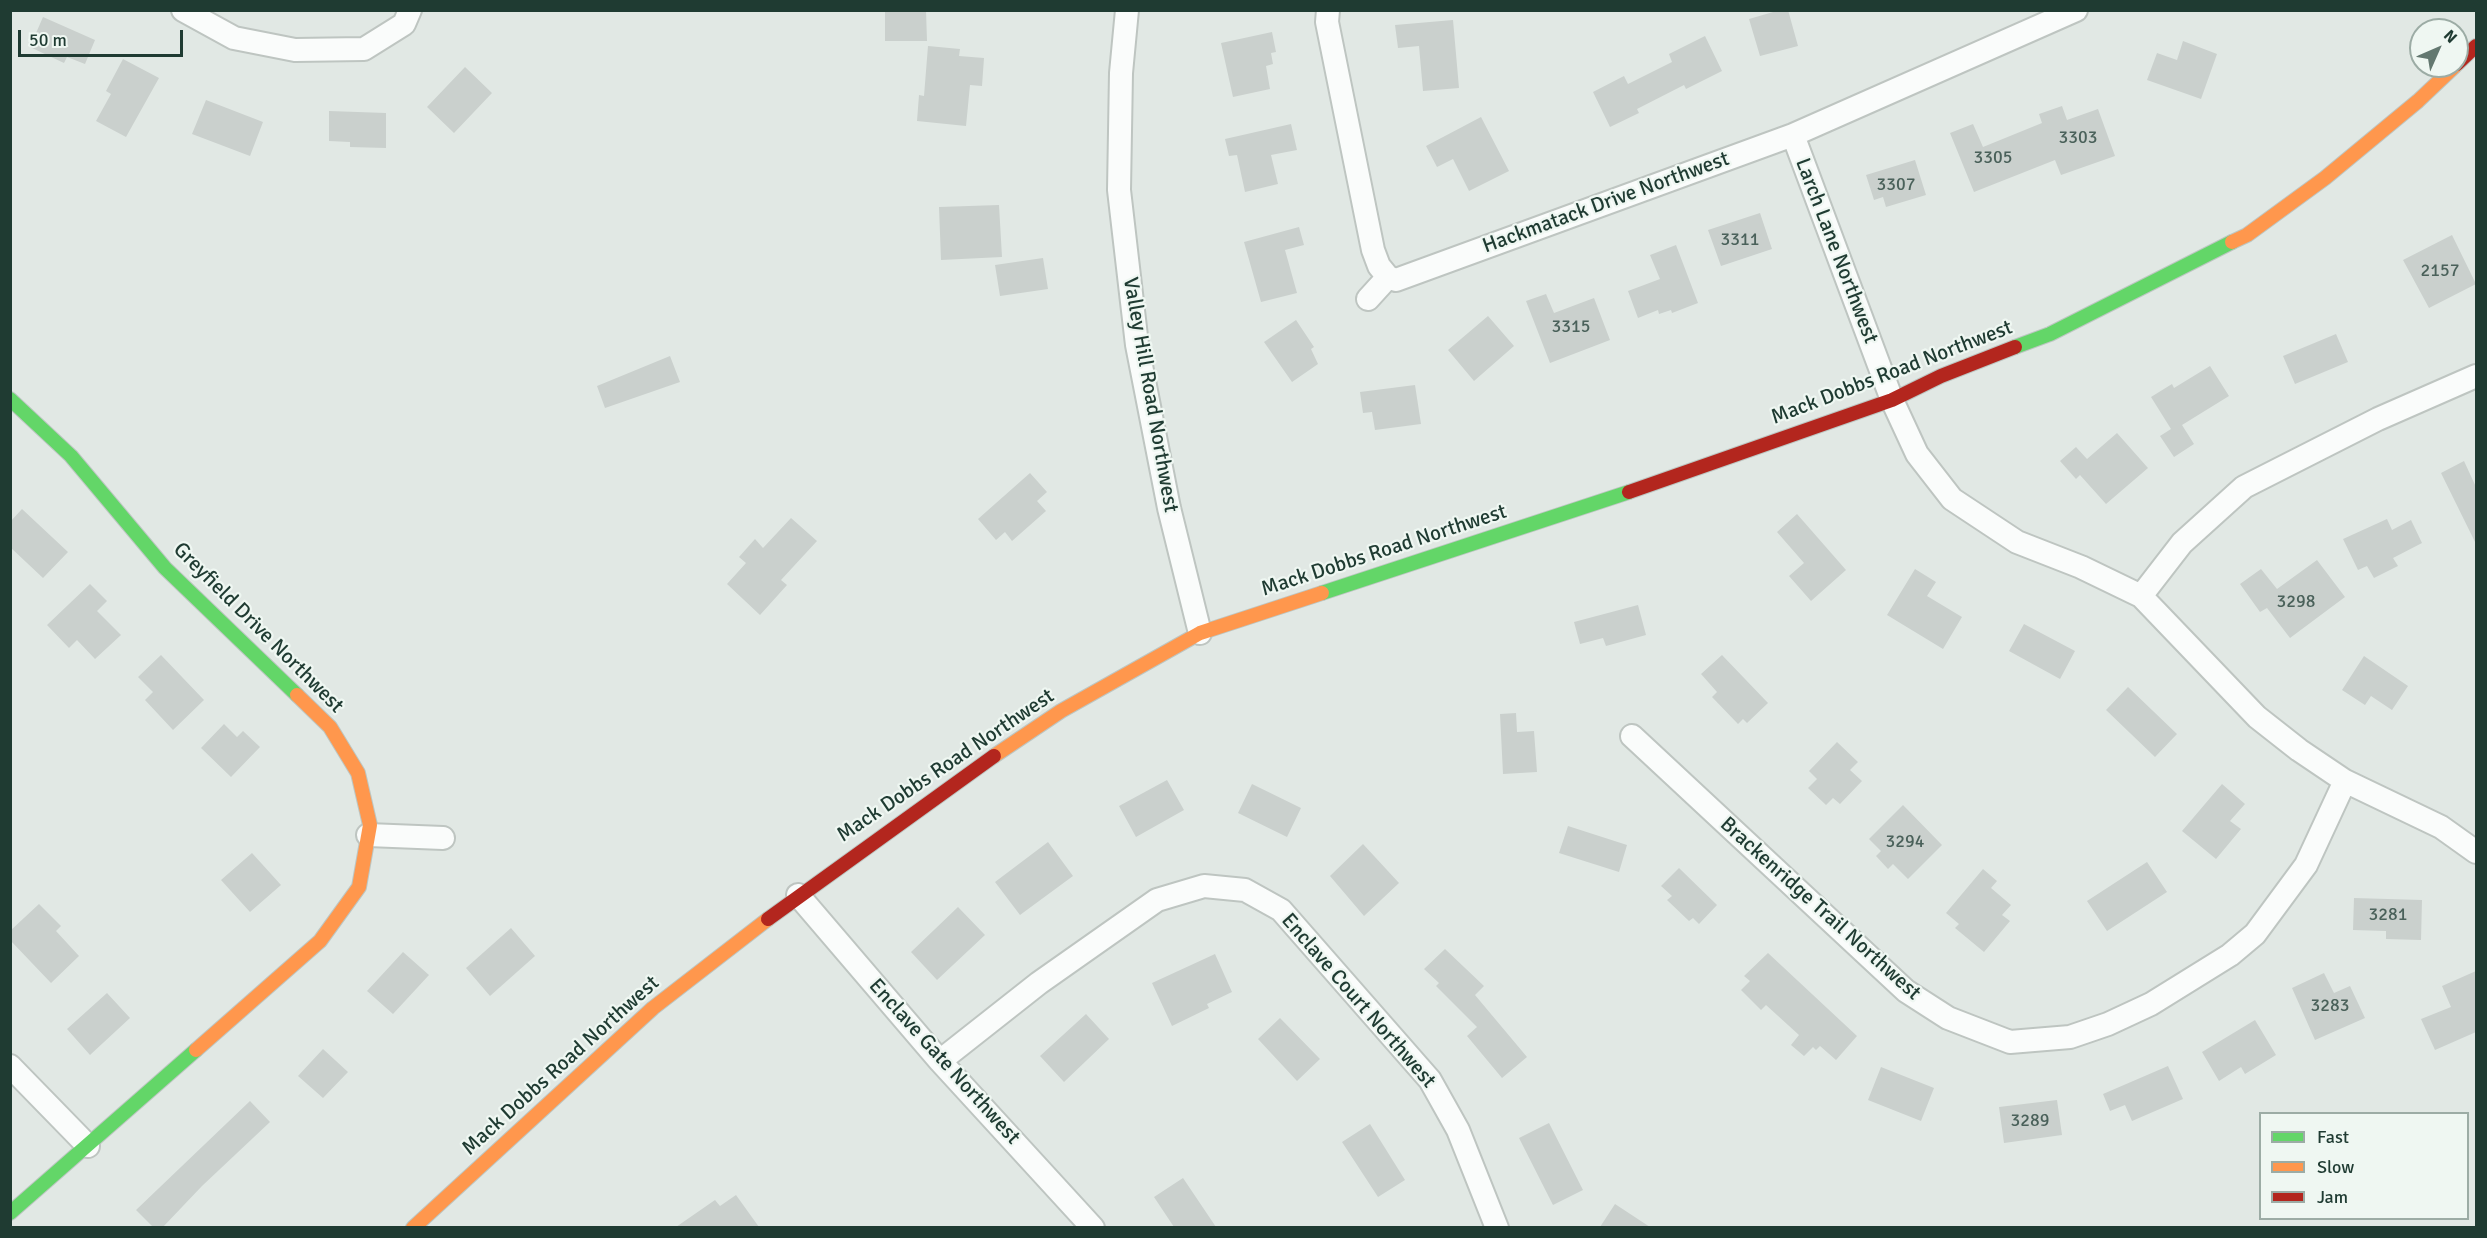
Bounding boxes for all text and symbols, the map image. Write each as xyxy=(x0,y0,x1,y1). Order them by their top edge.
scale bar xyxy=(21,18,186,56)
north arrow xyxy=(2409,18,2469,78)
text: N xyxy=(2439,26,2461,48)
text: 50 m xyxy=(29,29,67,51)
house number: 3303 xyxy=(2059,127,2097,149)
street label: Hackmatack Drive Northwest xyxy=(1479,147,1733,259)
house number: 3305 xyxy=(1974,147,2012,169)
street label: Larch Lane Northwest xyxy=(1789,155,1883,347)
house number: 3307 xyxy=(1877,174,1915,196)
house number: 3311 xyxy=(1721,229,1759,251)
house number: 2157 xyxy=(2421,260,2459,282)
street label: Valley Hill Road Northwest xyxy=(1117,275,1183,515)
street label: Mack Dobbs Road Northwest xyxy=(1768,315,2016,431)
house number: 3315 xyxy=(1552,316,1590,338)
street label: Mack Dobbs Road Northwest xyxy=(1258,499,1510,603)
street label: Greyfield Drive Northwest xyxy=(167,537,349,719)
house number: 3298 xyxy=(2277,591,2315,613)
street label: Mack Dobbs Road Northwest xyxy=(833,684,1059,848)
street label: Brackenridge Trail Northwest xyxy=(1714,812,1926,1006)
house number: 3294 xyxy=(1886,831,1924,853)
house number: 3281 xyxy=(2369,904,2407,926)
street label: Enclave Court Northwest xyxy=(1275,909,1441,1093)
street label: Mack Dobbs Road Northwest xyxy=(457,971,665,1161)
street label: Enclave Gate Northwest xyxy=(863,974,1025,1150)
house number: 3283 xyxy=(2311,995,2349,1017)
house number: 3289 xyxy=(2011,1110,2049,1132)
legend xyxy=(2259,1112,2469,1220)
text: Fast xyxy=(2317,1126,2349,1148)
text: Slow xyxy=(2317,1156,2354,1178)
text: Jam xyxy=(2317,1186,2348,1208)

